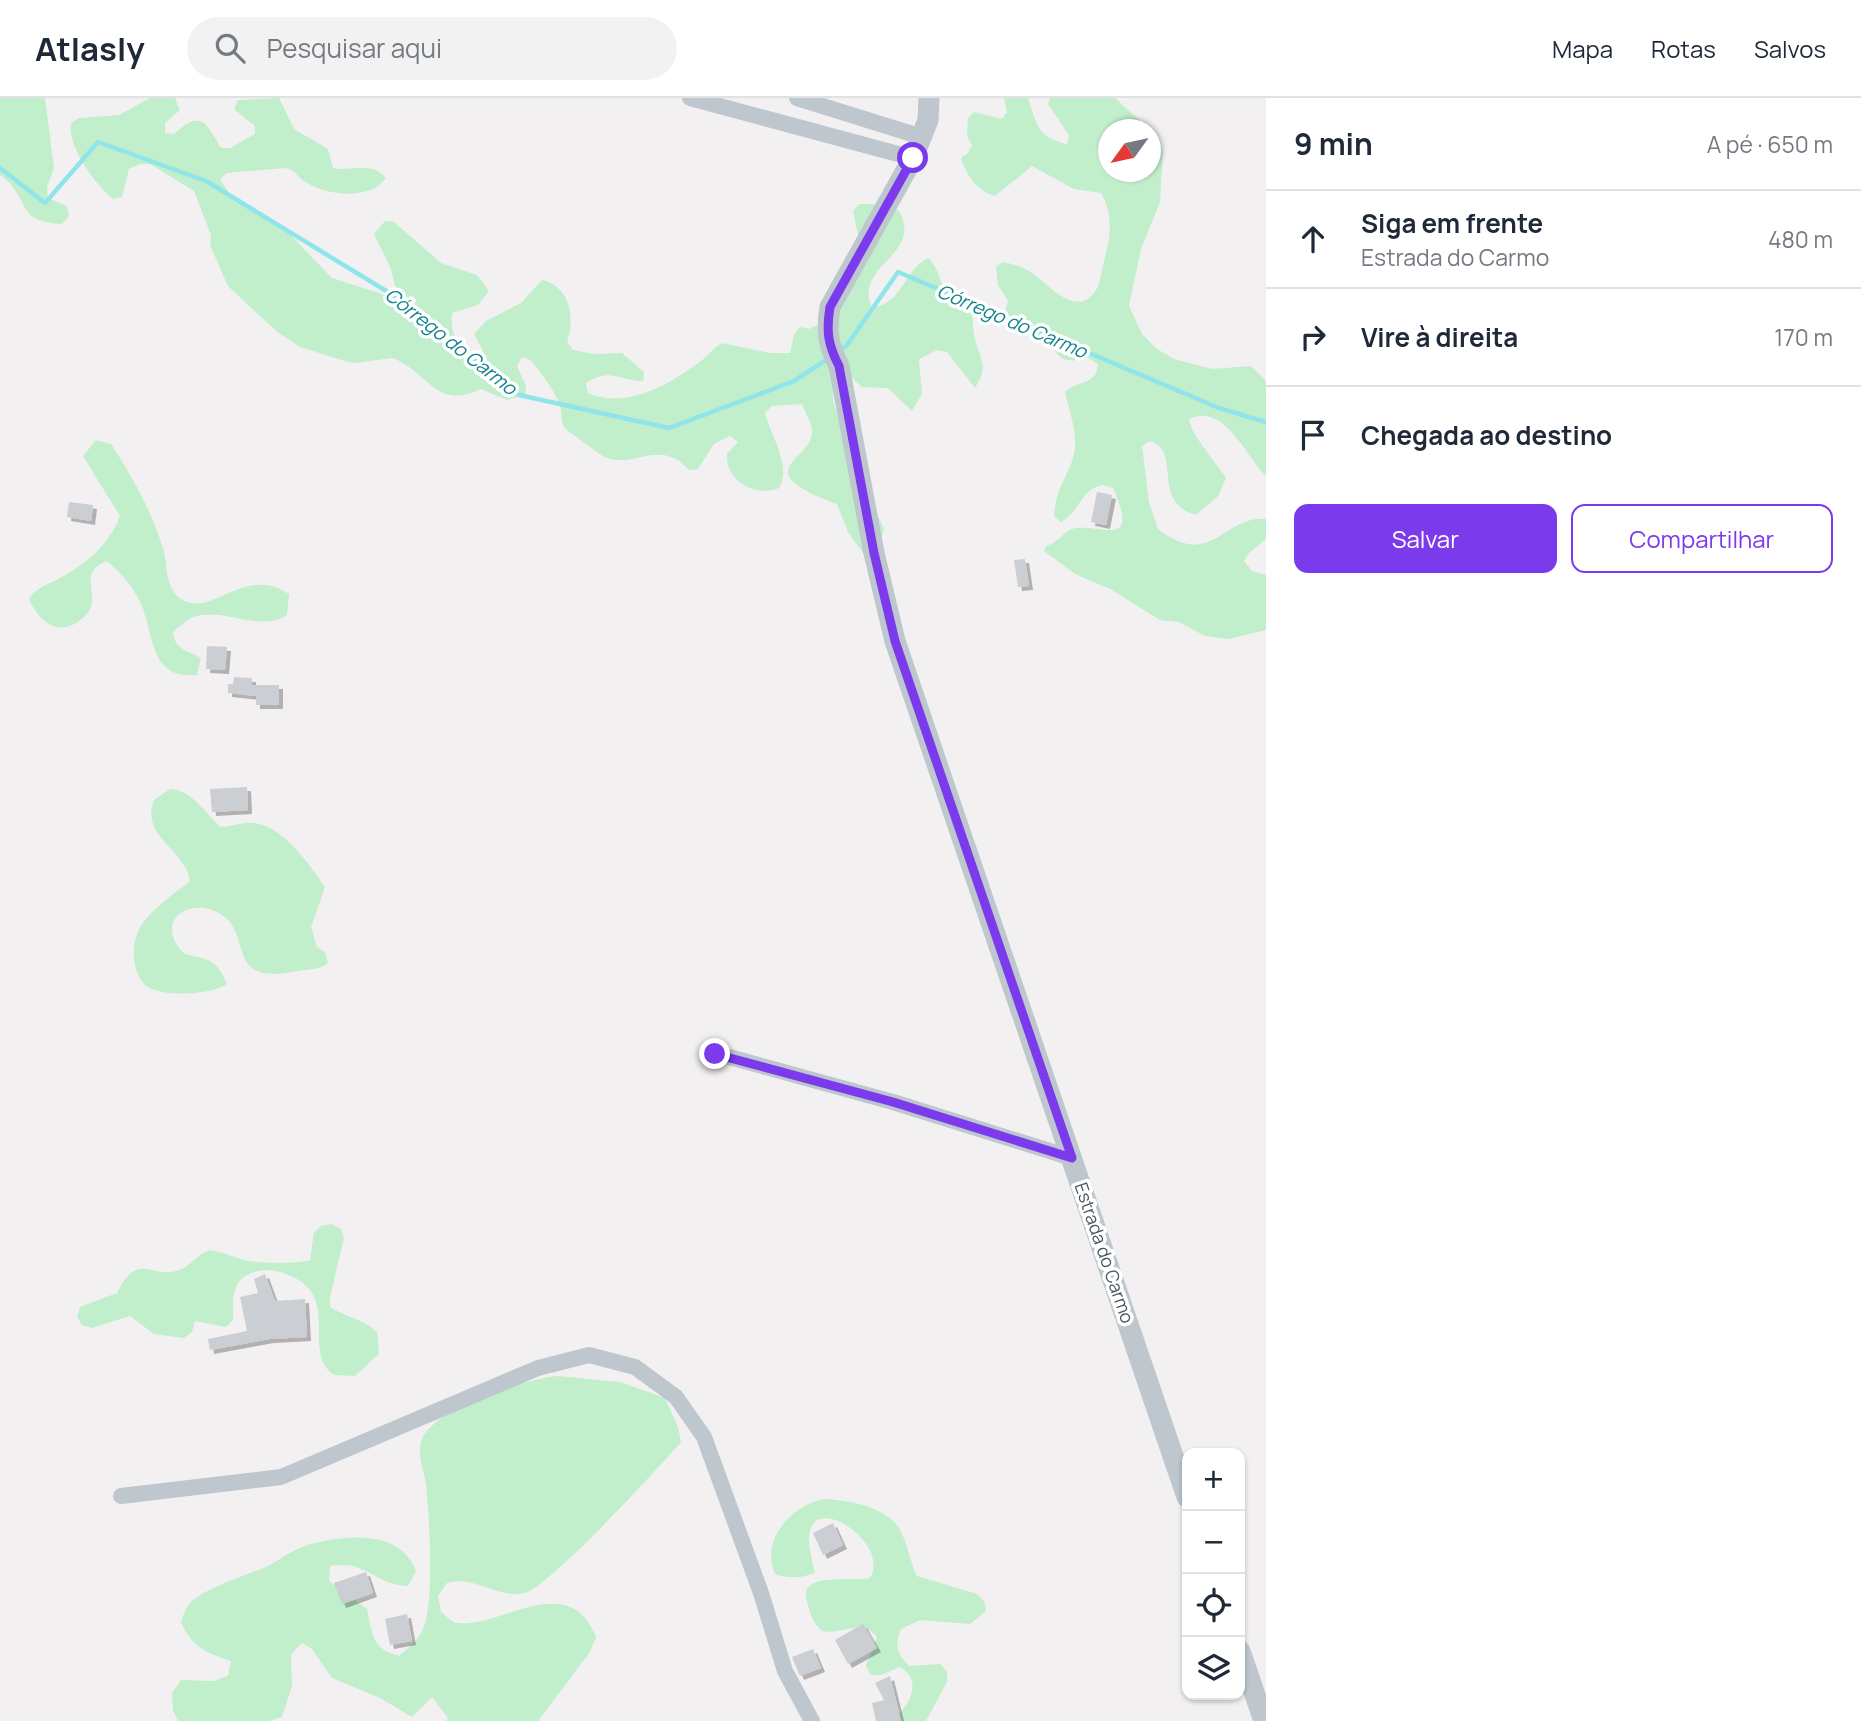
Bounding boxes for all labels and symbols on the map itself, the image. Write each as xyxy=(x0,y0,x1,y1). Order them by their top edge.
north arrow xyxy=(1098,119,1161,182)
route start xyxy=(897,142,928,173)
water label: Córrego do Carmo xyxy=(933,278,1092,365)
water label: Córrego do Carmo xyxy=(380,281,524,402)
route end xyxy=(699,1038,730,1069)
street label: Estrada do Carmo xyxy=(1070,1179,1140,1326)

